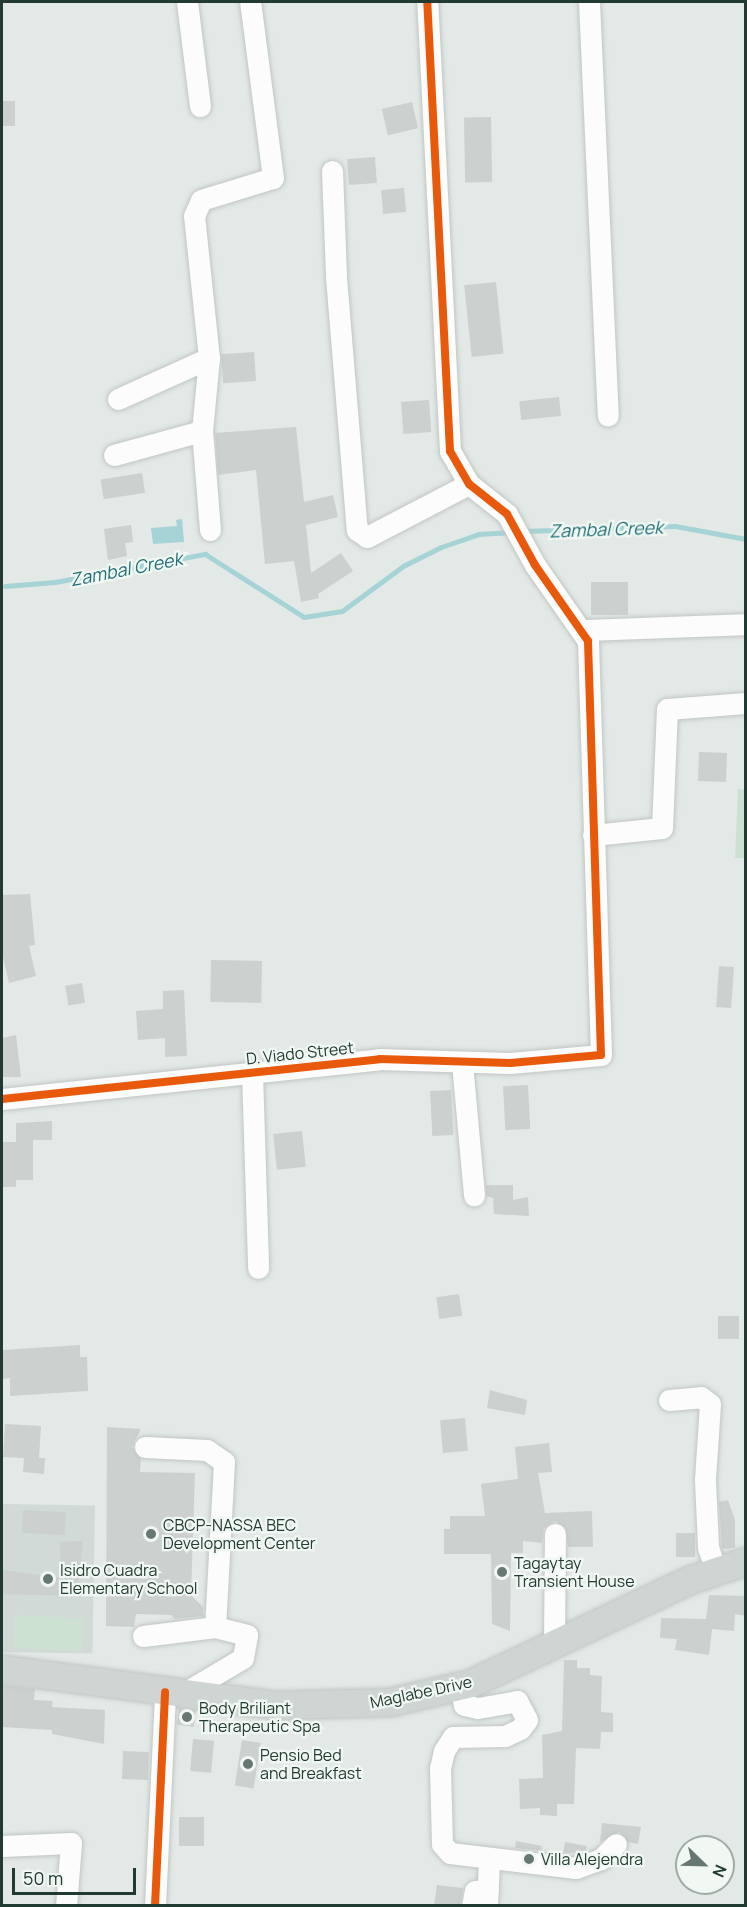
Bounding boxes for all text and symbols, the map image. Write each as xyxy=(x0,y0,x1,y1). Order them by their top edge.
water label: Zambal Creek xyxy=(549,516,663,542)
water label: Zambal Creek xyxy=(68,548,184,590)
street label: D. Viado Street xyxy=(245,1038,355,1068)
place label: CBCP-NASSA BEC Development Center xyxy=(163,1515,316,1553)
marker: CBCP-NASSA BEC Development Center xyxy=(144,1527,158,1541)
place label: Tagaytay Transient House xyxy=(514,1553,635,1591)
place label: Isidro Cuadra Elementary School xyxy=(60,1560,198,1598)
marker: Tagaytay Transient House xyxy=(495,1565,509,1579)
marker: Isidro Cuadra Elementary School xyxy=(41,1572,55,1586)
street label: Maglabe Drive xyxy=(368,1672,474,1712)
place label: Body Briliant Therapeutic Spa xyxy=(199,1698,320,1736)
marker: Body Briliant Therapeutic Spa xyxy=(180,1710,194,1724)
place label: Pensio Bed and Breakfast xyxy=(260,1745,362,1783)
marker: Pensio Bed and Breakfast xyxy=(241,1757,255,1771)
north arrow xyxy=(675,1835,735,1895)
place label: Villa Alejendra xyxy=(541,1849,643,1869)
marker: Villa Alejendra xyxy=(522,1852,536,1866)
scale bar xyxy=(15,1856,140,1894)
text: N xyxy=(707,1862,732,1881)
text: 50 m xyxy=(23,1866,63,1890)

